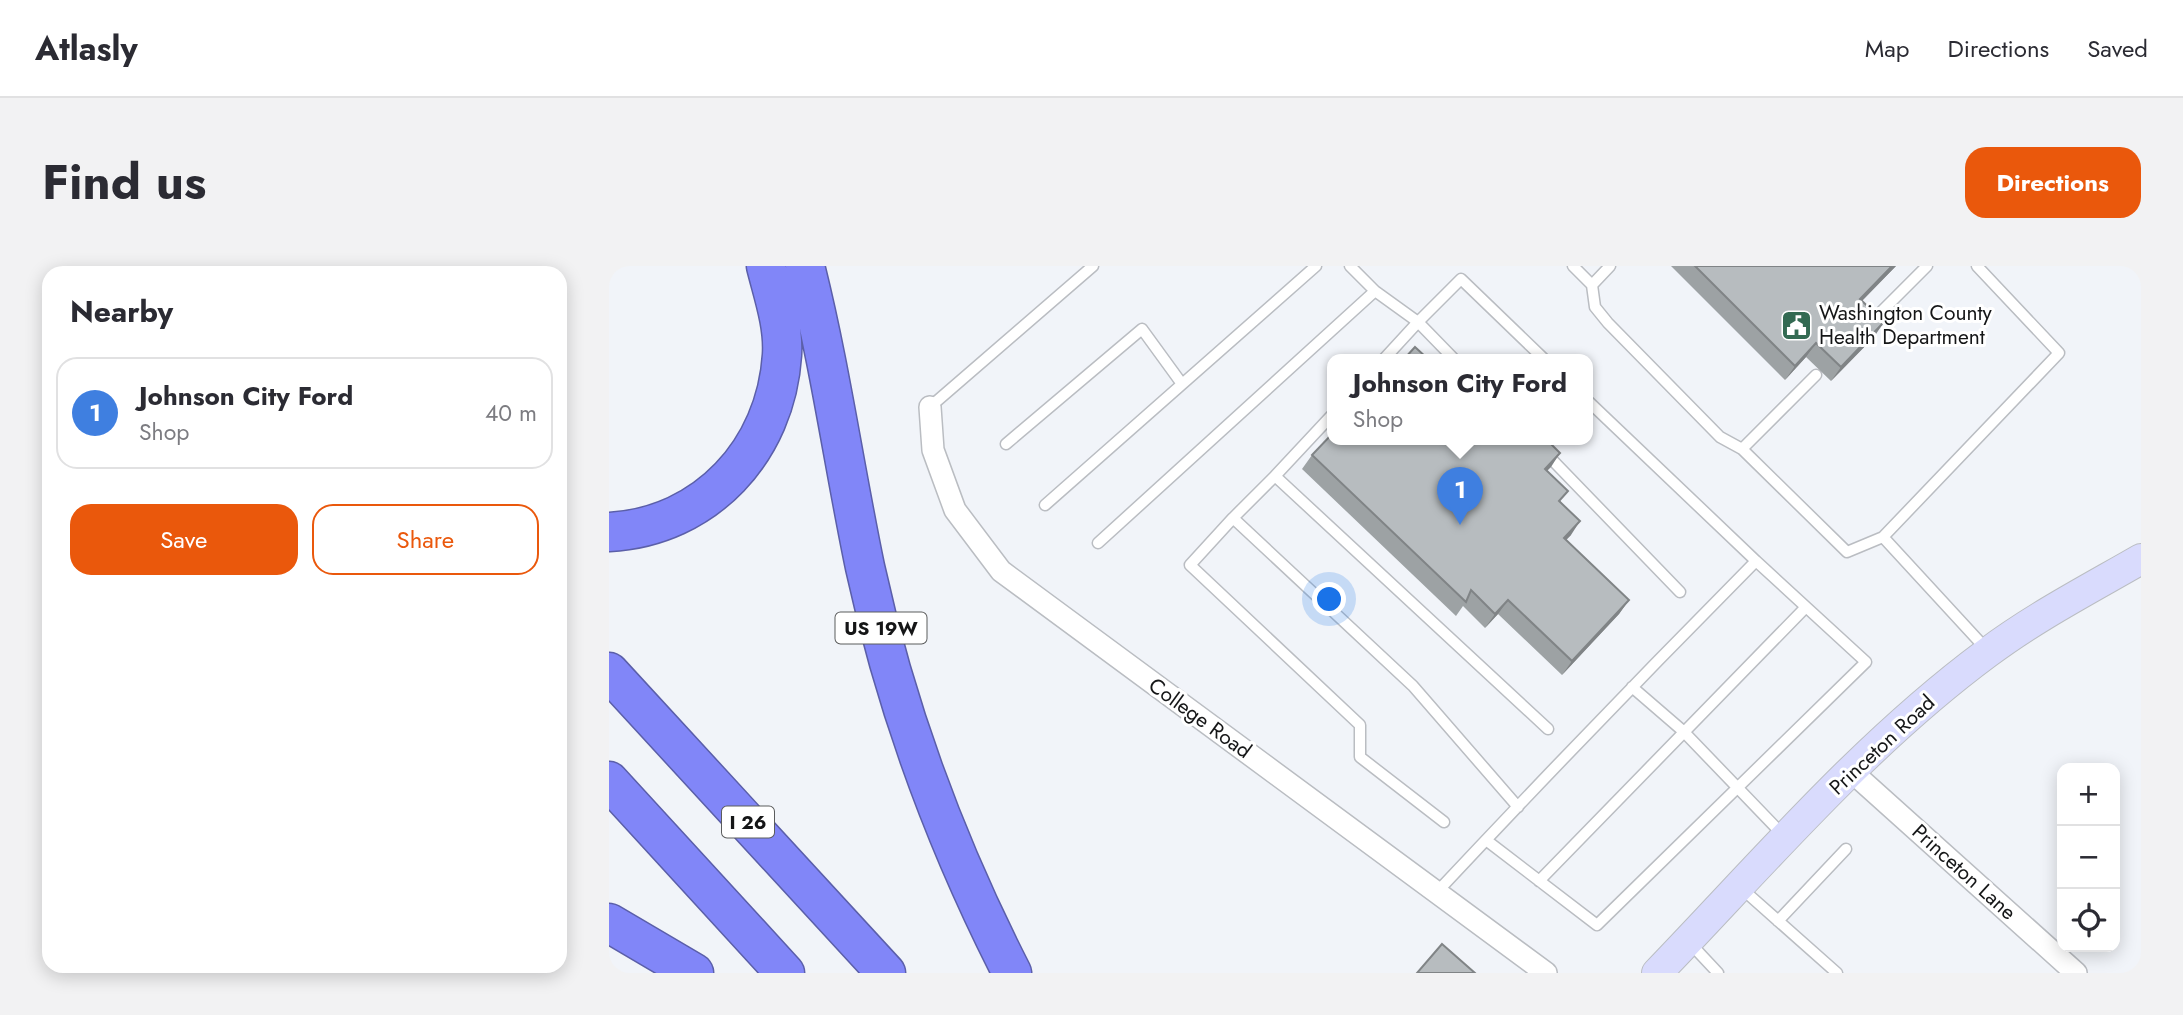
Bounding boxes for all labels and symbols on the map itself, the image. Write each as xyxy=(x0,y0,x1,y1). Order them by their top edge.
place label: Washington County Health Department xyxy=(1819,298,1993,352)
public building icon: Washington County Health Department xyxy=(1779,308,1813,342)
pin: 1 xyxy=(1437,467,1483,525)
your location xyxy=(1312,582,1346,616)
road number: US 19W xyxy=(835,612,927,644)
street label: College Road xyxy=(1142,670,1258,766)
street label: Princeton Road xyxy=(1822,688,1942,802)
road number: I 26 xyxy=(722,806,774,838)
street label: Princeton Lane xyxy=(1905,817,2023,927)

